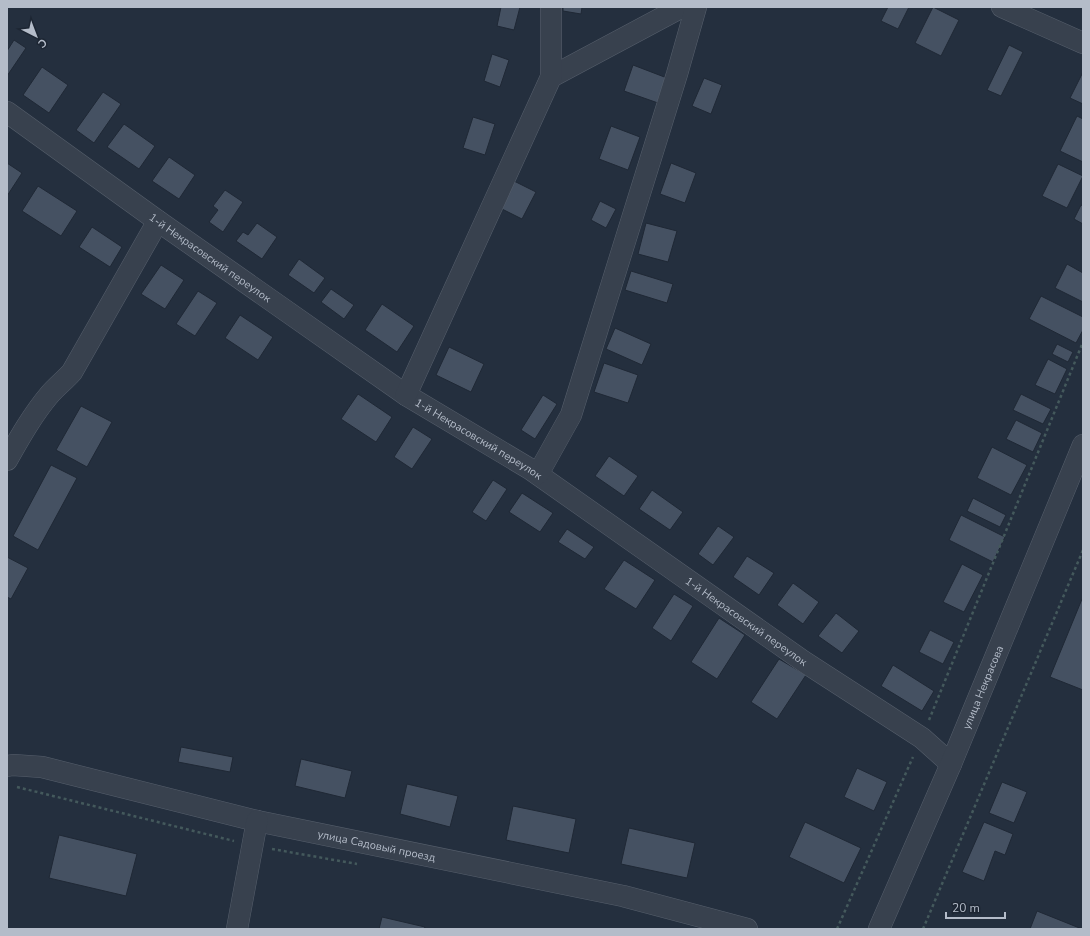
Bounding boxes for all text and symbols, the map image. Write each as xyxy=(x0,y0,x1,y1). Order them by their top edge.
north arrow xyxy=(16,16,56,56)
text: С xyxy=(34,35,50,51)
street label: 1-й Некрасовский переулок xyxy=(146,210,274,306)
street label: 1-й Некрасовский переулок xyxy=(412,395,545,483)
street label: 1-й Некрасовский переулок xyxy=(682,573,810,669)
street label: улица Некрасова xyxy=(959,643,1007,732)
street label: улица Садовый проезд xyxy=(316,826,438,865)
scale bar xyxy=(946,894,1005,920)
text: 20 m xyxy=(952,900,980,916)

